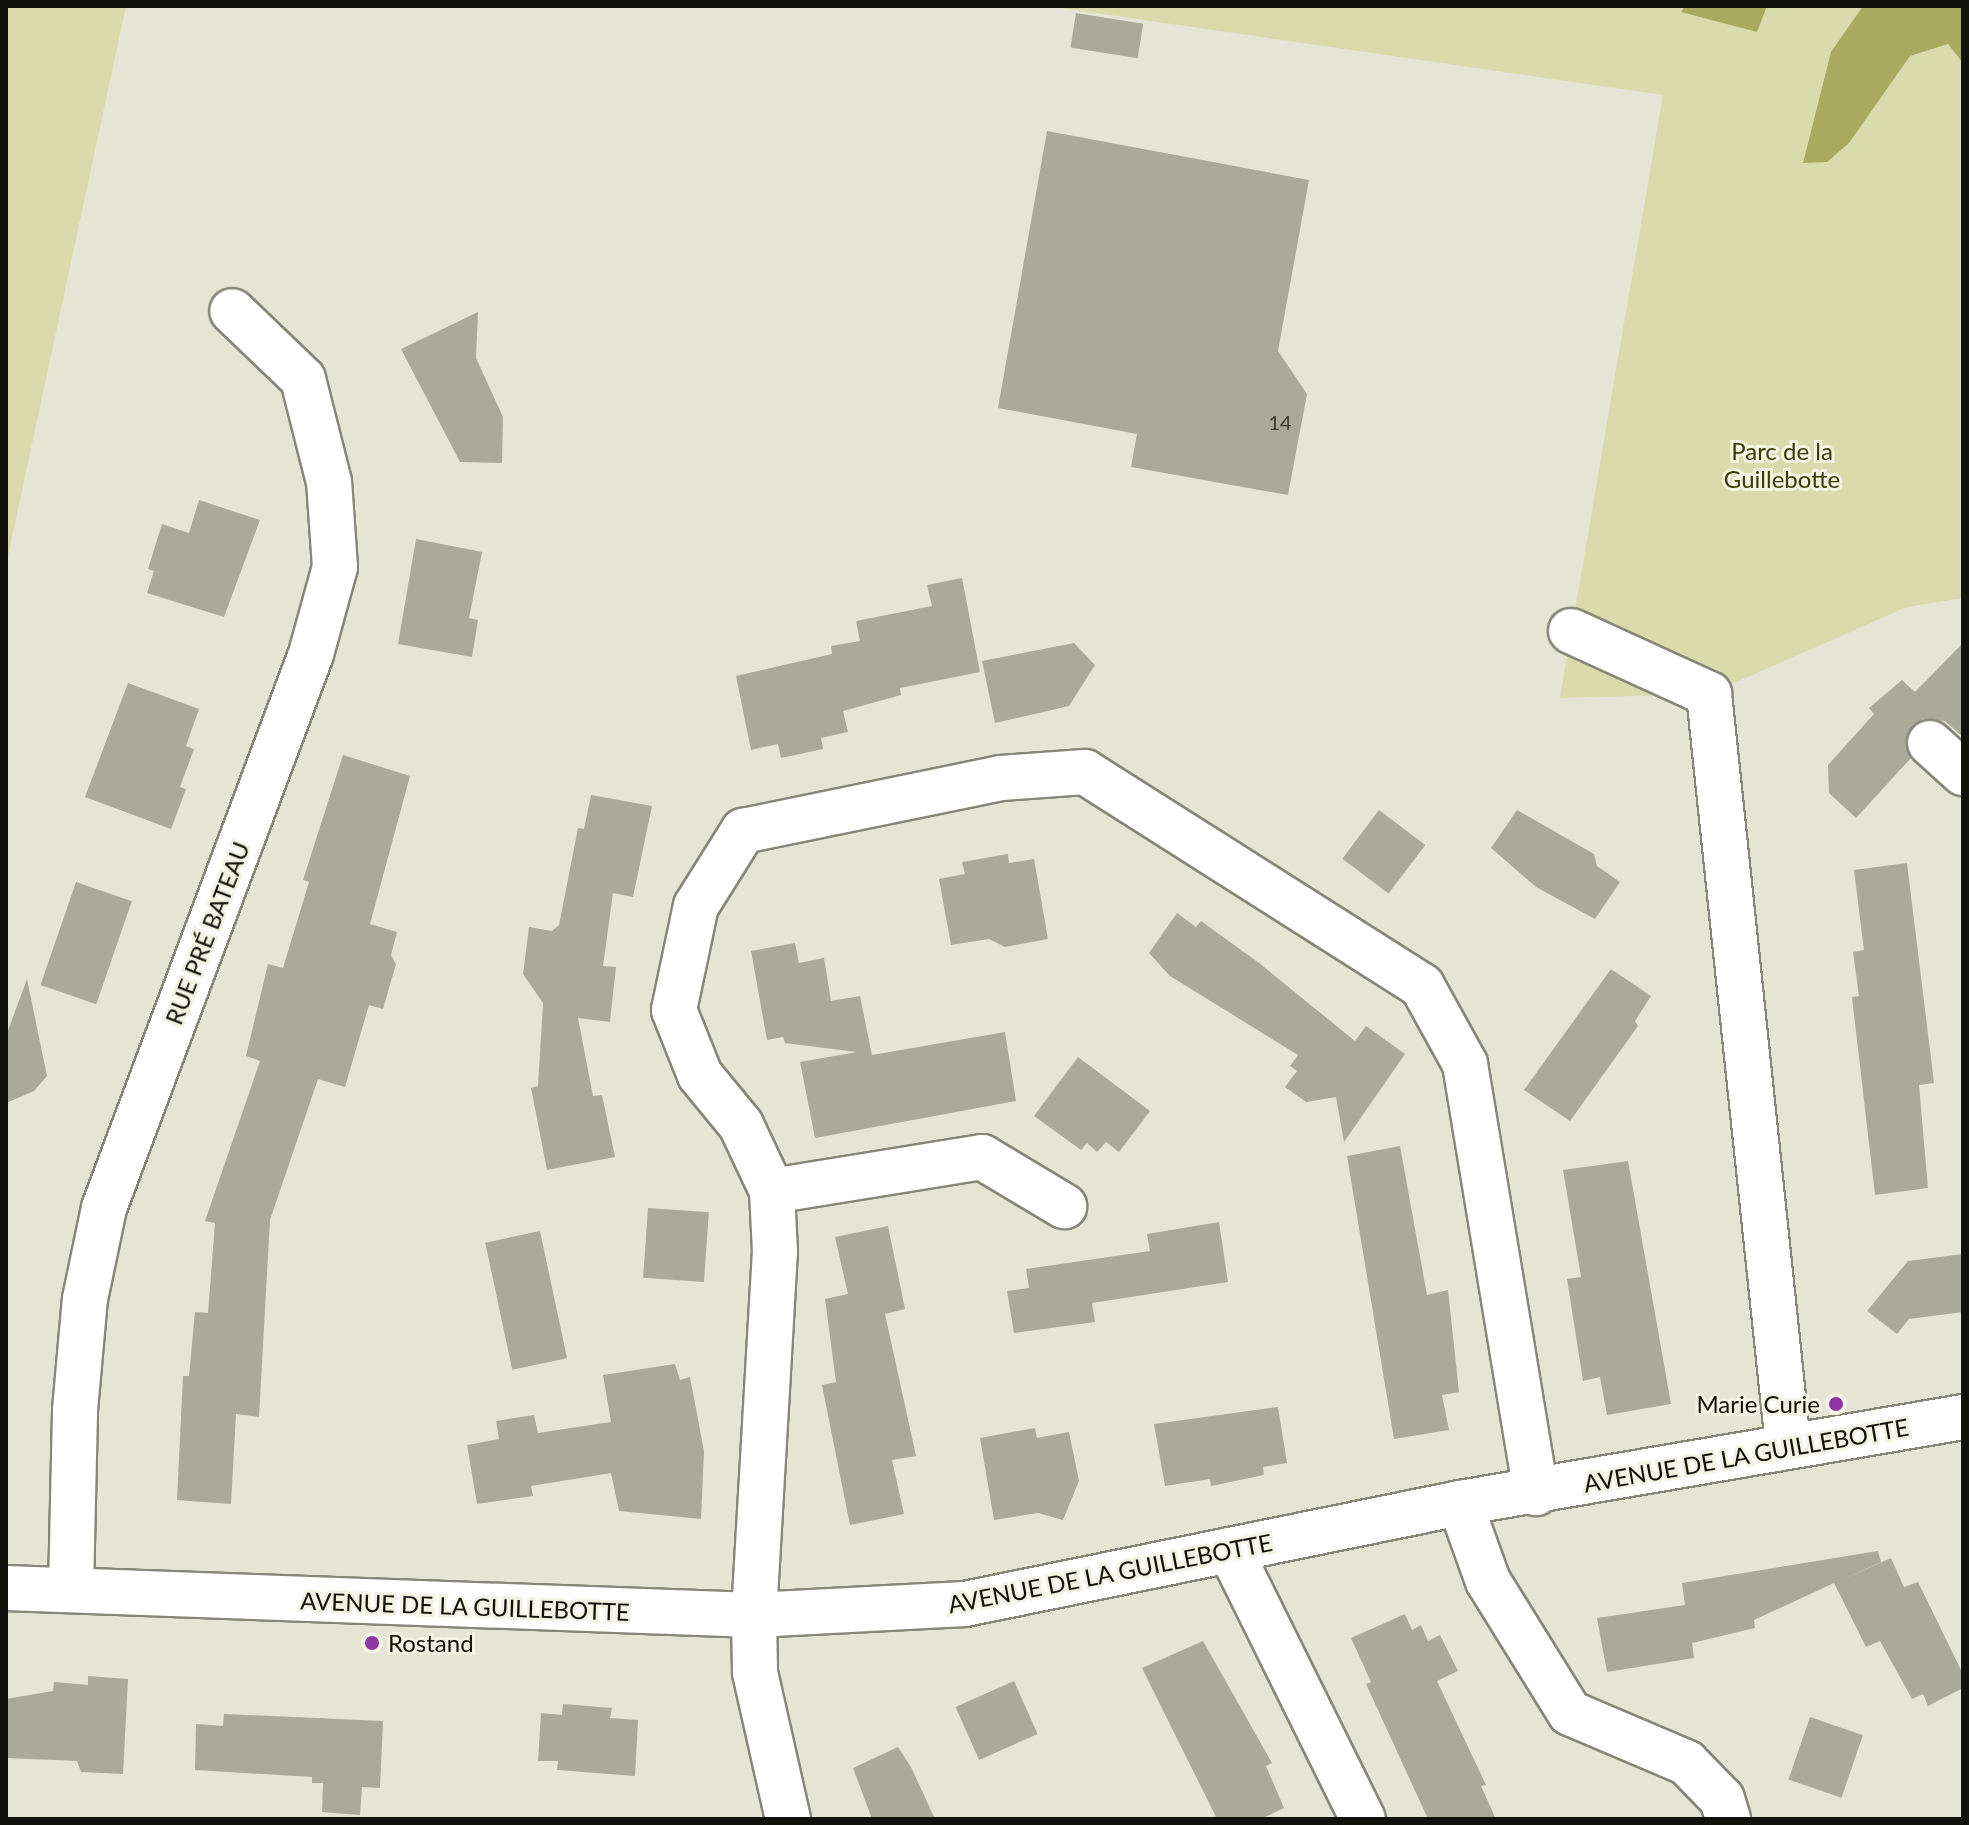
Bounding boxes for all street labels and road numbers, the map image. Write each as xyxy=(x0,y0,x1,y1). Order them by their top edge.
street label: RUE PRÉ BATEAU xyxy=(159,838,255,1028)
street label: AVENUE DE LA GUILLEBOTTE xyxy=(1581,1412,1911,1498)
street label: AVENUE DE LA GUILLEBOTTE xyxy=(945,1527,1275,1619)
street label: AVENUE DE LA GUILLEBOTTE xyxy=(299,1586,631,1626)

